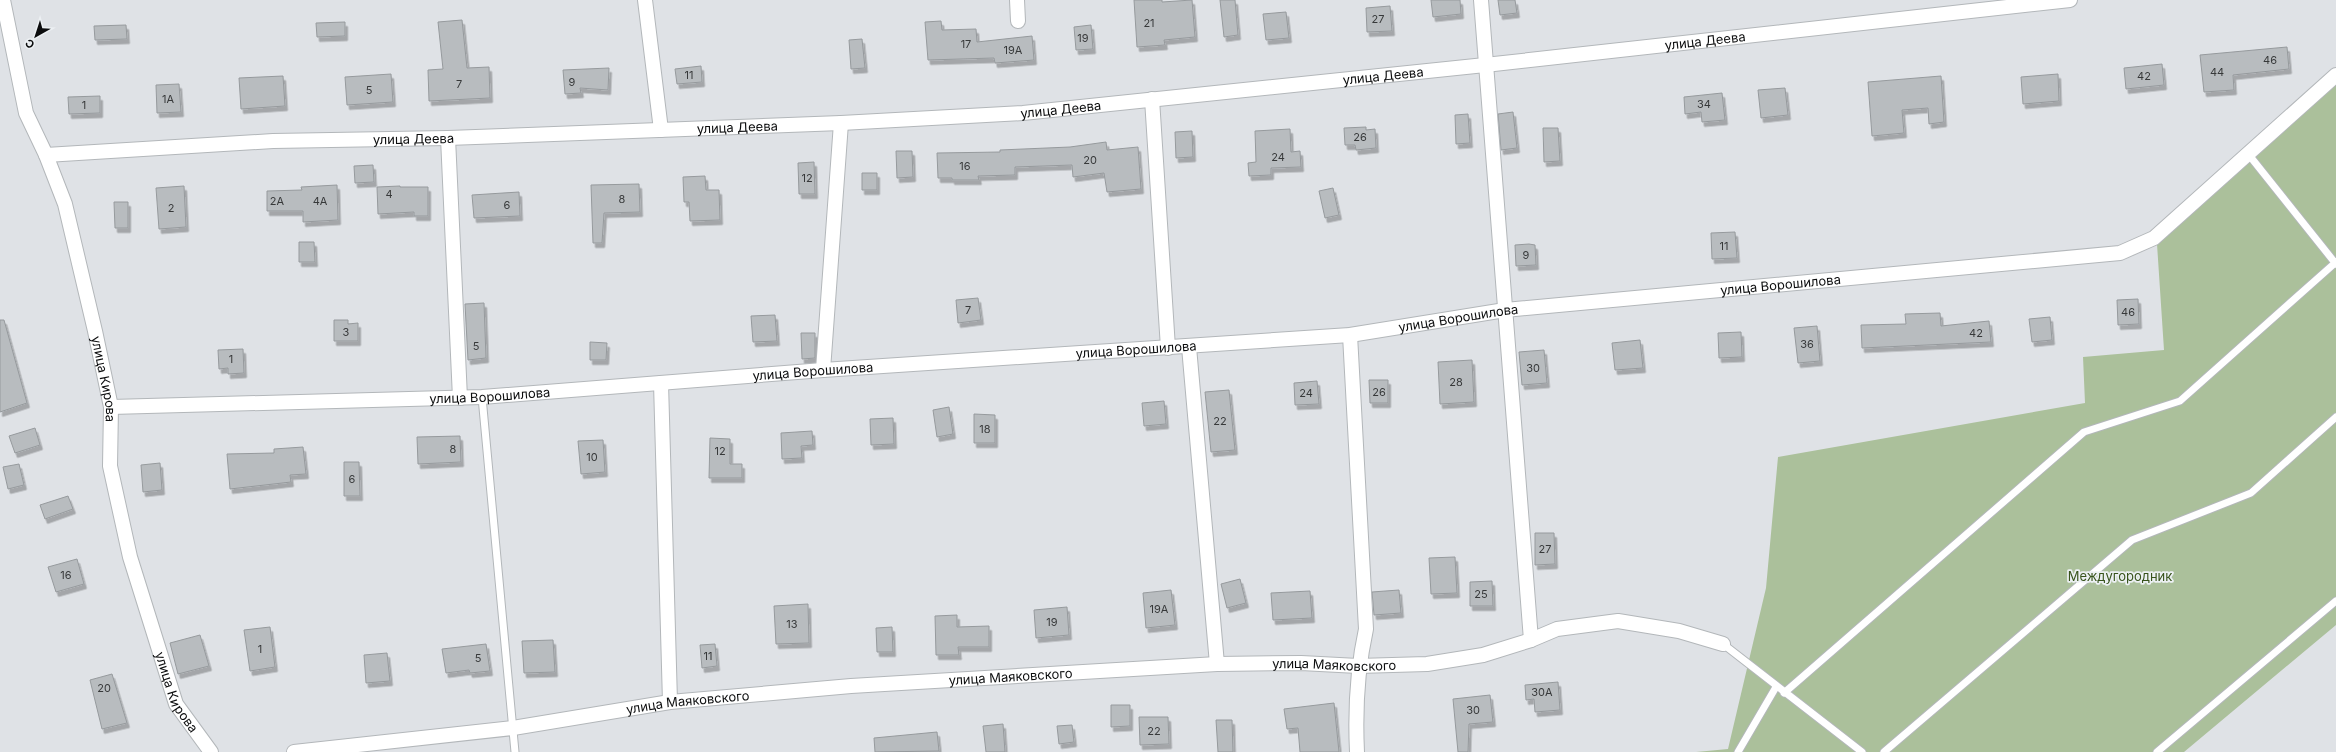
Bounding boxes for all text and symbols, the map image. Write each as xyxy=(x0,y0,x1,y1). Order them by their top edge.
house number: 27 xyxy=(1372,12,1384,26)
north arrow xyxy=(16,16,56,56)
house number: 21 xyxy=(1143,16,1155,30)
street label: улица Деева xyxy=(1664,28,1746,53)
house number: 19 xyxy=(1077,31,1089,45)
text: С xyxy=(22,36,37,52)
house number: 17 xyxy=(961,37,971,51)
house number: 19А xyxy=(1004,43,1023,57)
house number: 46 xyxy=(2263,53,2277,67)
street label: улица Деева xyxy=(1342,63,1424,88)
house number: 44 xyxy=(2210,65,2224,79)
house number: 11 xyxy=(685,68,693,82)
house number: 42 xyxy=(2137,69,2151,83)
house number: 9 xyxy=(569,75,576,89)
house number: 7 xyxy=(456,77,462,91)
house number: 5 xyxy=(366,83,373,97)
house number: 1А xyxy=(162,92,174,106)
street label: улица Деева xyxy=(1020,97,1102,121)
house number: 34 xyxy=(1697,97,1711,111)
house number: 1 xyxy=(82,98,86,112)
street label: улица Деева xyxy=(696,117,778,136)
street label: улица Деева xyxy=(373,130,454,147)
house number: 26 xyxy=(1353,130,1367,144)
house number: 24 xyxy=(1271,150,1285,164)
house number: 20 xyxy=(1083,153,1097,167)
house number: 16 xyxy=(959,159,971,173)
house number: 12 xyxy=(801,171,813,185)
house number: 4 xyxy=(385,187,393,201)
house number: 8 xyxy=(619,192,626,206)
house number: 2А xyxy=(270,194,285,208)
house number: 4А xyxy=(313,194,328,208)
house number: 6 xyxy=(504,198,511,212)
house number: 2 xyxy=(168,201,174,215)
house number: 11 xyxy=(1720,239,1728,253)
house number: 9 xyxy=(1523,248,1530,262)
street label: улица Ворошилова xyxy=(1719,271,1841,298)
street label: улица Ворошилова xyxy=(1397,301,1519,335)
house number: 7 xyxy=(965,303,971,317)
house number: 46 xyxy=(2121,305,2135,319)
house number: 3 xyxy=(343,325,350,339)
house number: 42 xyxy=(1969,326,1983,340)
street label: улица Кирова xyxy=(88,335,119,422)
street label: улица Ворошилова xyxy=(1075,337,1197,361)
house number: 36 xyxy=(1800,337,1814,351)
house number: 5 xyxy=(473,339,480,353)
house number: 1 xyxy=(229,352,233,366)
street label: улица Ворошилова xyxy=(752,359,874,384)
house number: 30 xyxy=(1526,361,1540,375)
house number: 28 xyxy=(1449,375,1463,389)
street label: улица Ворошилова xyxy=(429,384,551,406)
house number: 26 xyxy=(1372,385,1386,399)
house number: 24 xyxy=(1299,386,1313,400)
house number: 22 xyxy=(1213,414,1227,428)
house number: 18 xyxy=(979,422,991,436)
house number: 8 xyxy=(450,442,457,456)
house number: 12 xyxy=(714,444,726,458)
house number: 10 xyxy=(586,450,598,464)
house number: 6 xyxy=(349,472,356,486)
house number: 27 xyxy=(1539,542,1551,556)
house number: 16 xyxy=(60,568,72,582)
park label: Междугородник xyxy=(2068,568,2172,584)
house number: 25 xyxy=(1474,587,1488,601)
house number: 19А xyxy=(1150,602,1169,616)
house number: 19 xyxy=(1046,615,1058,629)
house number: 13 xyxy=(786,617,798,631)
house number: 1 xyxy=(258,642,262,656)
house number: 11 xyxy=(704,649,712,663)
street label: улица Кирова xyxy=(152,650,202,735)
house number: 5 xyxy=(475,651,482,665)
street label: улица Маяковского xyxy=(1272,655,1397,674)
street label: улица Маяковского xyxy=(948,665,1073,688)
house number: 20 xyxy=(97,681,111,695)
house number: 30А xyxy=(1531,685,1553,699)
street label: улица Маяковского xyxy=(625,687,750,717)
house number: 30 xyxy=(1466,703,1480,717)
house number: 22 xyxy=(1147,724,1161,738)

